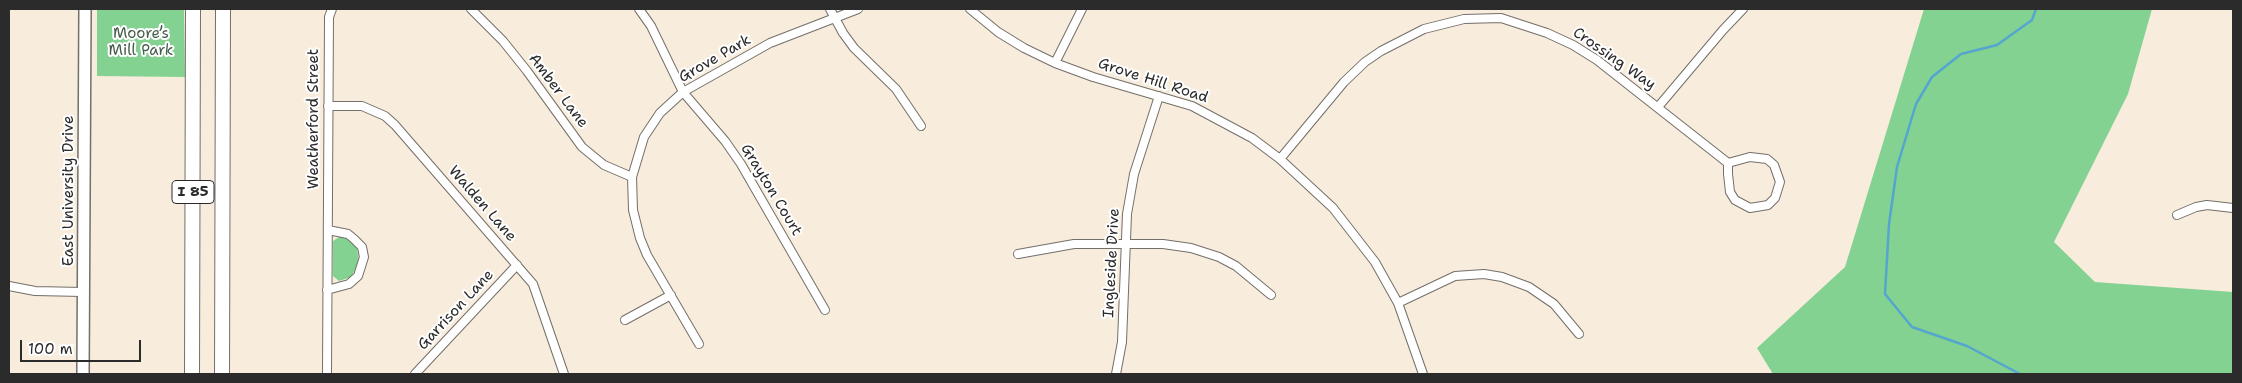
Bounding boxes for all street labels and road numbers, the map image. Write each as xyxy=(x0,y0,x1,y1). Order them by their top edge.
street label: Crossing Way xyxy=(1569,24,1659,94)
street label: Grove Park xyxy=(676,31,754,87)
street label: Weatherford Street xyxy=(305,49,323,189)
street label: Amber Lane xyxy=(524,50,592,132)
street label: Grove Hill Road xyxy=(1096,55,1210,107)
street label: East University Drive xyxy=(60,116,78,266)
street label: Grayton Court xyxy=(736,141,806,239)
street label: Walden Lane xyxy=(444,162,520,246)
road number: I 85 xyxy=(172,180,214,203)
street label: Ingleside Drive xyxy=(1100,208,1124,318)
street label: Garrison Lane xyxy=(414,266,498,354)

